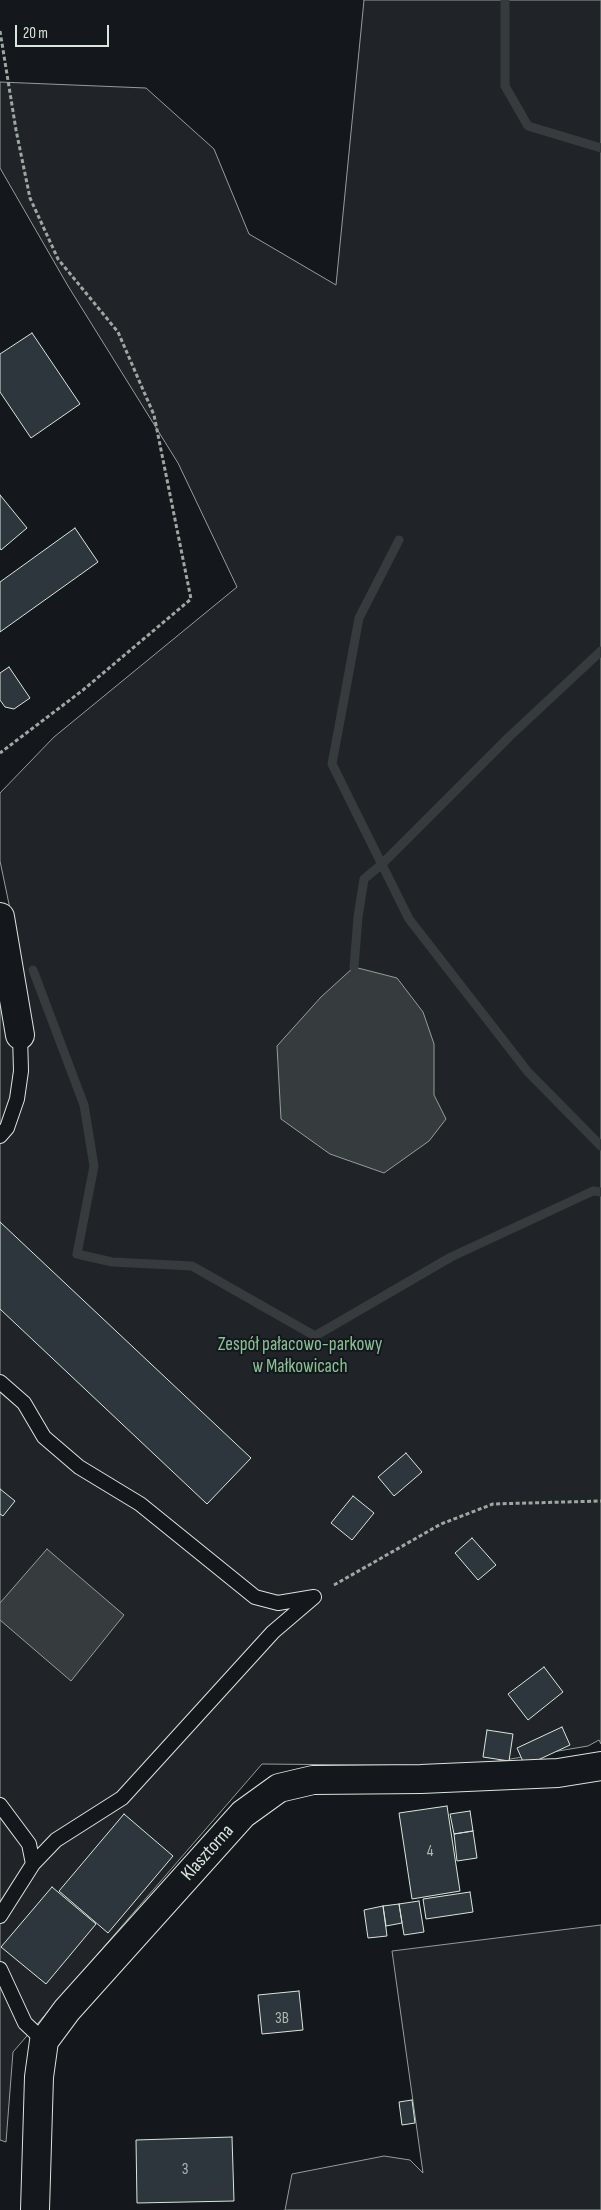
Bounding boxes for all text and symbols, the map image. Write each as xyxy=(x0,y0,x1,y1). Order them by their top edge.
scale bar xyxy=(18,15,111,47)
text: 20 m xyxy=(23,24,48,43)
park label: Zespół pałacowo-parkowy w Małkowicach xyxy=(218,1334,382,1378)
street label: Klasztorna xyxy=(177,1820,239,1886)
house number: 4 xyxy=(427,1842,433,1862)
house number: 3B xyxy=(275,2009,289,2029)
house number: 3 xyxy=(182,2160,188,2180)

